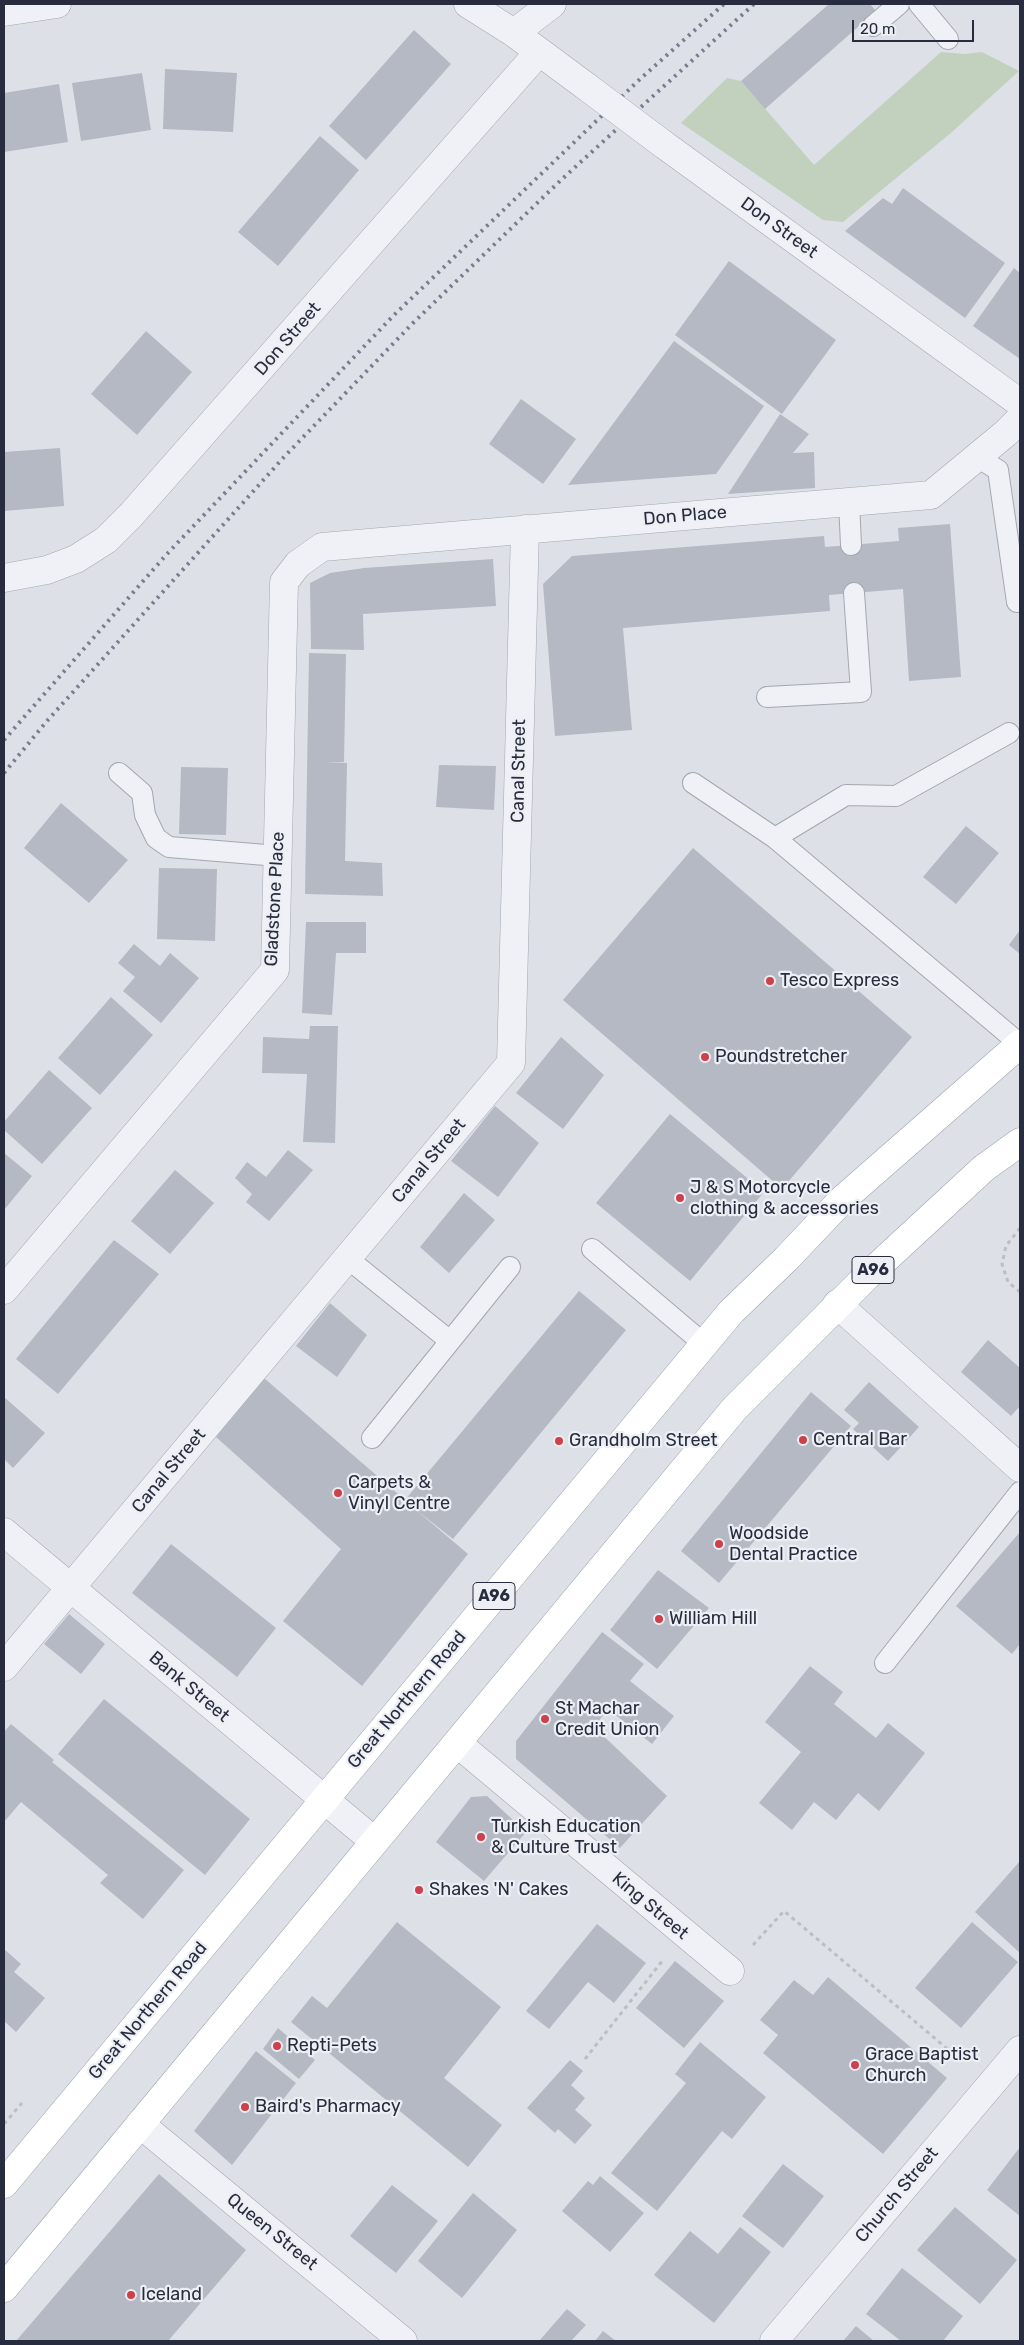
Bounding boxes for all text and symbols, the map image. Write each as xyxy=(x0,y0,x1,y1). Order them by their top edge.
scale bar xyxy=(854,10,976,42)
text: 20 m xyxy=(860,20,895,38)
street label: Don Street xyxy=(736,193,822,263)
street label: Don Street xyxy=(250,298,326,380)
street label: Don Place xyxy=(642,502,728,530)
street label: Canal Street xyxy=(507,719,531,823)
street label: Gladstone Place xyxy=(261,831,289,967)
place label: Tesco Express xyxy=(780,970,899,992)
marker: Tesco Express xyxy=(764,975,776,987)
place label: Poundstretcher xyxy=(715,1046,847,1068)
marker: Poundstretcher xyxy=(699,1051,711,1063)
street label: Canal Street xyxy=(387,1114,471,1208)
place label: J & S Motorcycle clothing & accessories xyxy=(690,1177,879,1220)
marker: J & S Motorcycle clothing & accessories xyxy=(674,1192,686,1204)
road number: A96 xyxy=(852,1256,894,1284)
street label: Canal Street xyxy=(127,1424,211,1518)
place label: Central Bar xyxy=(813,1429,907,1451)
place label: Grandholm Street xyxy=(569,1430,718,1452)
marker: Central Bar xyxy=(797,1434,809,1446)
marker: Grandholm Street xyxy=(553,1435,565,1447)
place label: Carpets & Vinyl Centre xyxy=(348,1472,450,1515)
marker: Carpets & Vinyl Centre xyxy=(332,1487,344,1499)
place label: Woodside Dental Practice xyxy=(729,1523,858,1566)
marker: Woodside Dental Practice xyxy=(713,1538,725,1550)
road number: A96 xyxy=(473,1582,515,1610)
place label: William Hill xyxy=(669,1608,757,1630)
marker: William Hill xyxy=(653,1613,665,1625)
street label: Great Northern Road xyxy=(343,1627,471,1773)
street label: Bank Street xyxy=(144,1647,234,1727)
place label: St Machar Credit Union xyxy=(555,1698,659,1740)
marker: St Machar Credit Union xyxy=(539,1713,551,1725)
place label: Turkish Education & Culture Trust xyxy=(491,1816,641,1858)
marker: Turkish Education & Culture Trust xyxy=(475,1831,487,1843)
street label: King Street xyxy=(607,1868,693,1944)
place label: Shakes 'N' Cakes xyxy=(429,1879,568,1901)
marker: Shakes 'N' Cakes xyxy=(413,1884,425,1896)
street label: Great Northern Road xyxy=(84,1938,212,2084)
place label: Repti-Pets xyxy=(287,2035,377,2057)
marker: Repti-Pets xyxy=(271,2040,283,2052)
place label: Grace Baptist Church xyxy=(865,2044,978,2086)
marker: Grace Baptist Church xyxy=(849,2059,861,2071)
place label: Baird's Pharmacy xyxy=(255,2096,401,2118)
marker: Baird's Pharmacy xyxy=(239,2101,251,2113)
street label: Church Street xyxy=(851,2143,943,2247)
street label: Queen Street xyxy=(222,2189,322,2275)
place label: Iceland xyxy=(141,2284,202,2306)
marker: Iceland xyxy=(125,2289,137,2301)

